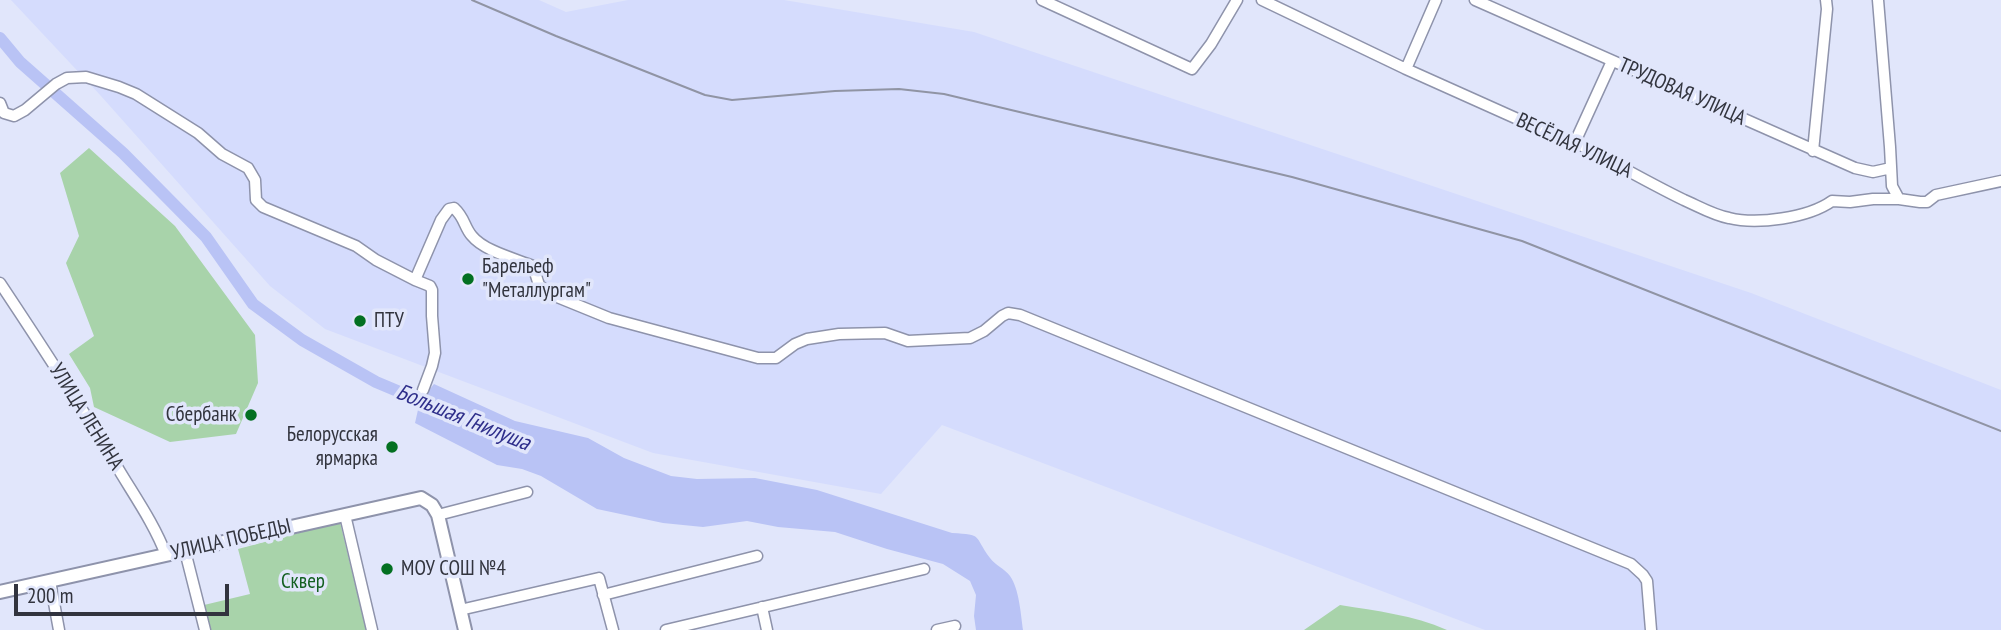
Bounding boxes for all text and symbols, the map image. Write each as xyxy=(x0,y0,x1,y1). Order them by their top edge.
street label: ТРУДОВАЯ УЛИЦА xyxy=(1615,53,1749,131)
street label: ВЕСЁЛАЯ УЛИЦА xyxy=(1512,108,1636,184)
place label: Барельеф "Металлургам" xyxy=(482,254,591,304)
marker: Барельеф "Металлургам" xyxy=(460,271,476,287)
place label: ПТУ xyxy=(374,308,404,334)
marker: ПТУ xyxy=(352,313,368,329)
street label: УЛИЦА ЛЕНИНА xyxy=(43,359,129,475)
water label: Большая Гнилуша xyxy=(392,379,534,457)
place label: Сбербанк xyxy=(166,402,237,428)
marker: Сбербанк xyxy=(243,407,259,423)
place label: Белорусская ярмарка xyxy=(287,422,378,472)
marker: Белорусская ярмарка xyxy=(384,439,400,455)
street label: УЛИЦА ПОБЕДЫ xyxy=(168,514,294,566)
place label: МОУ СОШ №4 xyxy=(401,556,506,582)
marker: МОУ СОШ №4 xyxy=(379,561,395,577)
park label: Сквер xyxy=(281,569,325,595)
scale bar xyxy=(18,570,233,614)
text: 200 m xyxy=(27,582,73,609)

